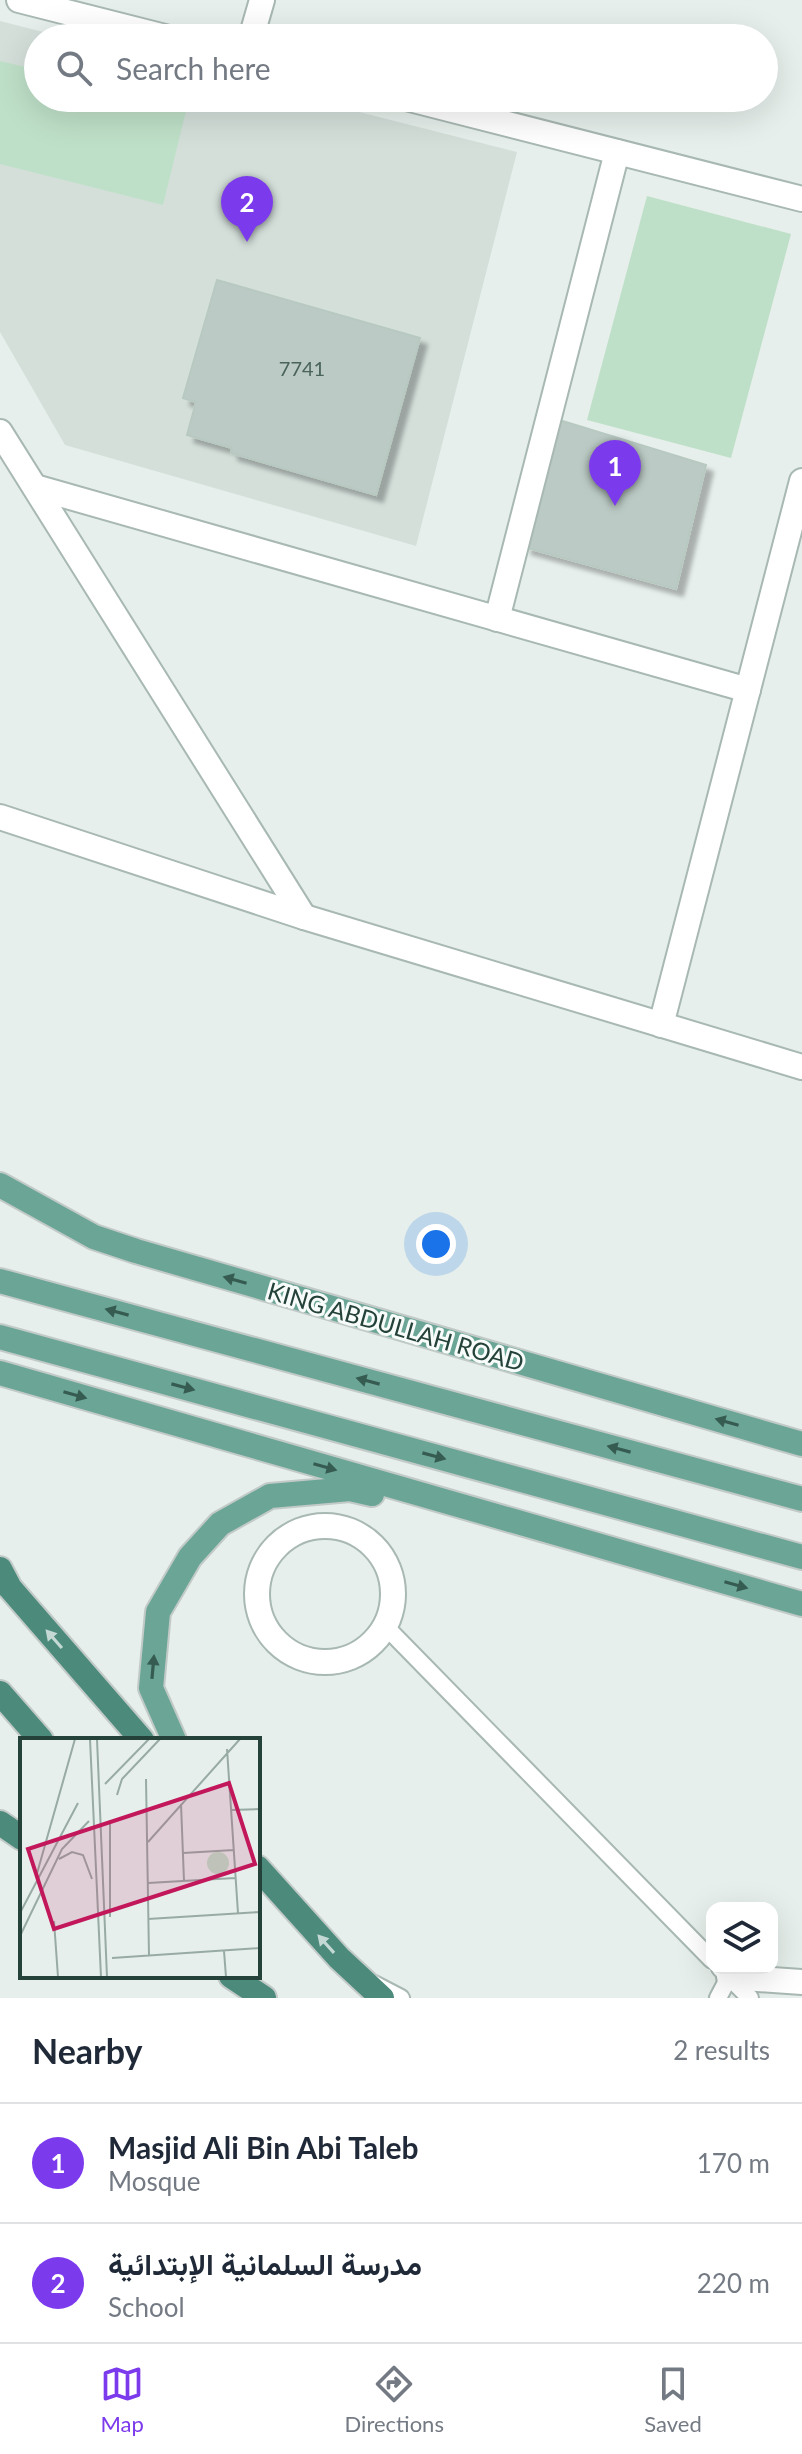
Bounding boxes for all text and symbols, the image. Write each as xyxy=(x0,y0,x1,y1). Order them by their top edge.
search box xyxy=(24,24,778,112)
icon: search xyxy=(52,46,96,90)
text: Search here xyxy=(116,50,271,86)
pin: 2 xyxy=(221,176,273,242)
house number: 7741 xyxy=(279,356,325,380)
pin: 1 xyxy=(589,440,641,506)
your location xyxy=(416,1224,456,1264)
one-way arrow xyxy=(223,1273,247,1286)
street label: KING ABDULLAH ROAD xyxy=(265,1276,527,1376)
one-way arrow xyxy=(104,1306,129,1318)
one-way arrow xyxy=(355,1374,380,1386)
one-way arrow xyxy=(172,1381,196,1394)
one-way arrow xyxy=(63,1389,87,1402)
one-way arrow xyxy=(715,1415,739,1428)
one-way arrow xyxy=(606,1442,631,1454)
one-way arrow xyxy=(422,1450,446,1463)
one-way arrow xyxy=(313,1461,337,1474)
one-way arrow xyxy=(724,1580,749,1592)
one-way arrow xyxy=(46,1630,63,1650)
one-way arrow xyxy=(146,1654,159,1679)
inset map xyxy=(20,1738,260,1978)
map controls xyxy=(706,1902,778,1974)
button: layers xyxy=(706,1902,778,1974)
one-way arrow xyxy=(318,1935,336,1954)
text: Nearby xyxy=(32,2030,143,2071)
text: 2 results xyxy=(673,2034,770,2066)
text: Masjid Ali Bin Abi Taleb xyxy=(108,2129,419,2165)
text: 1 xyxy=(50,2147,66,2179)
text: 170 m xyxy=(697,2147,770,2179)
text: Mosque xyxy=(108,2165,201,2197)
text: مدرسة السلمانية الإبتدائية xyxy=(108,2245,422,2281)
text: 2 xyxy=(50,2267,66,2299)
text: 220 m xyxy=(697,2267,770,2299)
text: School xyxy=(108,2291,185,2323)
tab: Map xyxy=(100,2362,144,2437)
tab: Directions xyxy=(345,2362,444,2437)
tab: Saved xyxy=(644,2362,702,2437)

